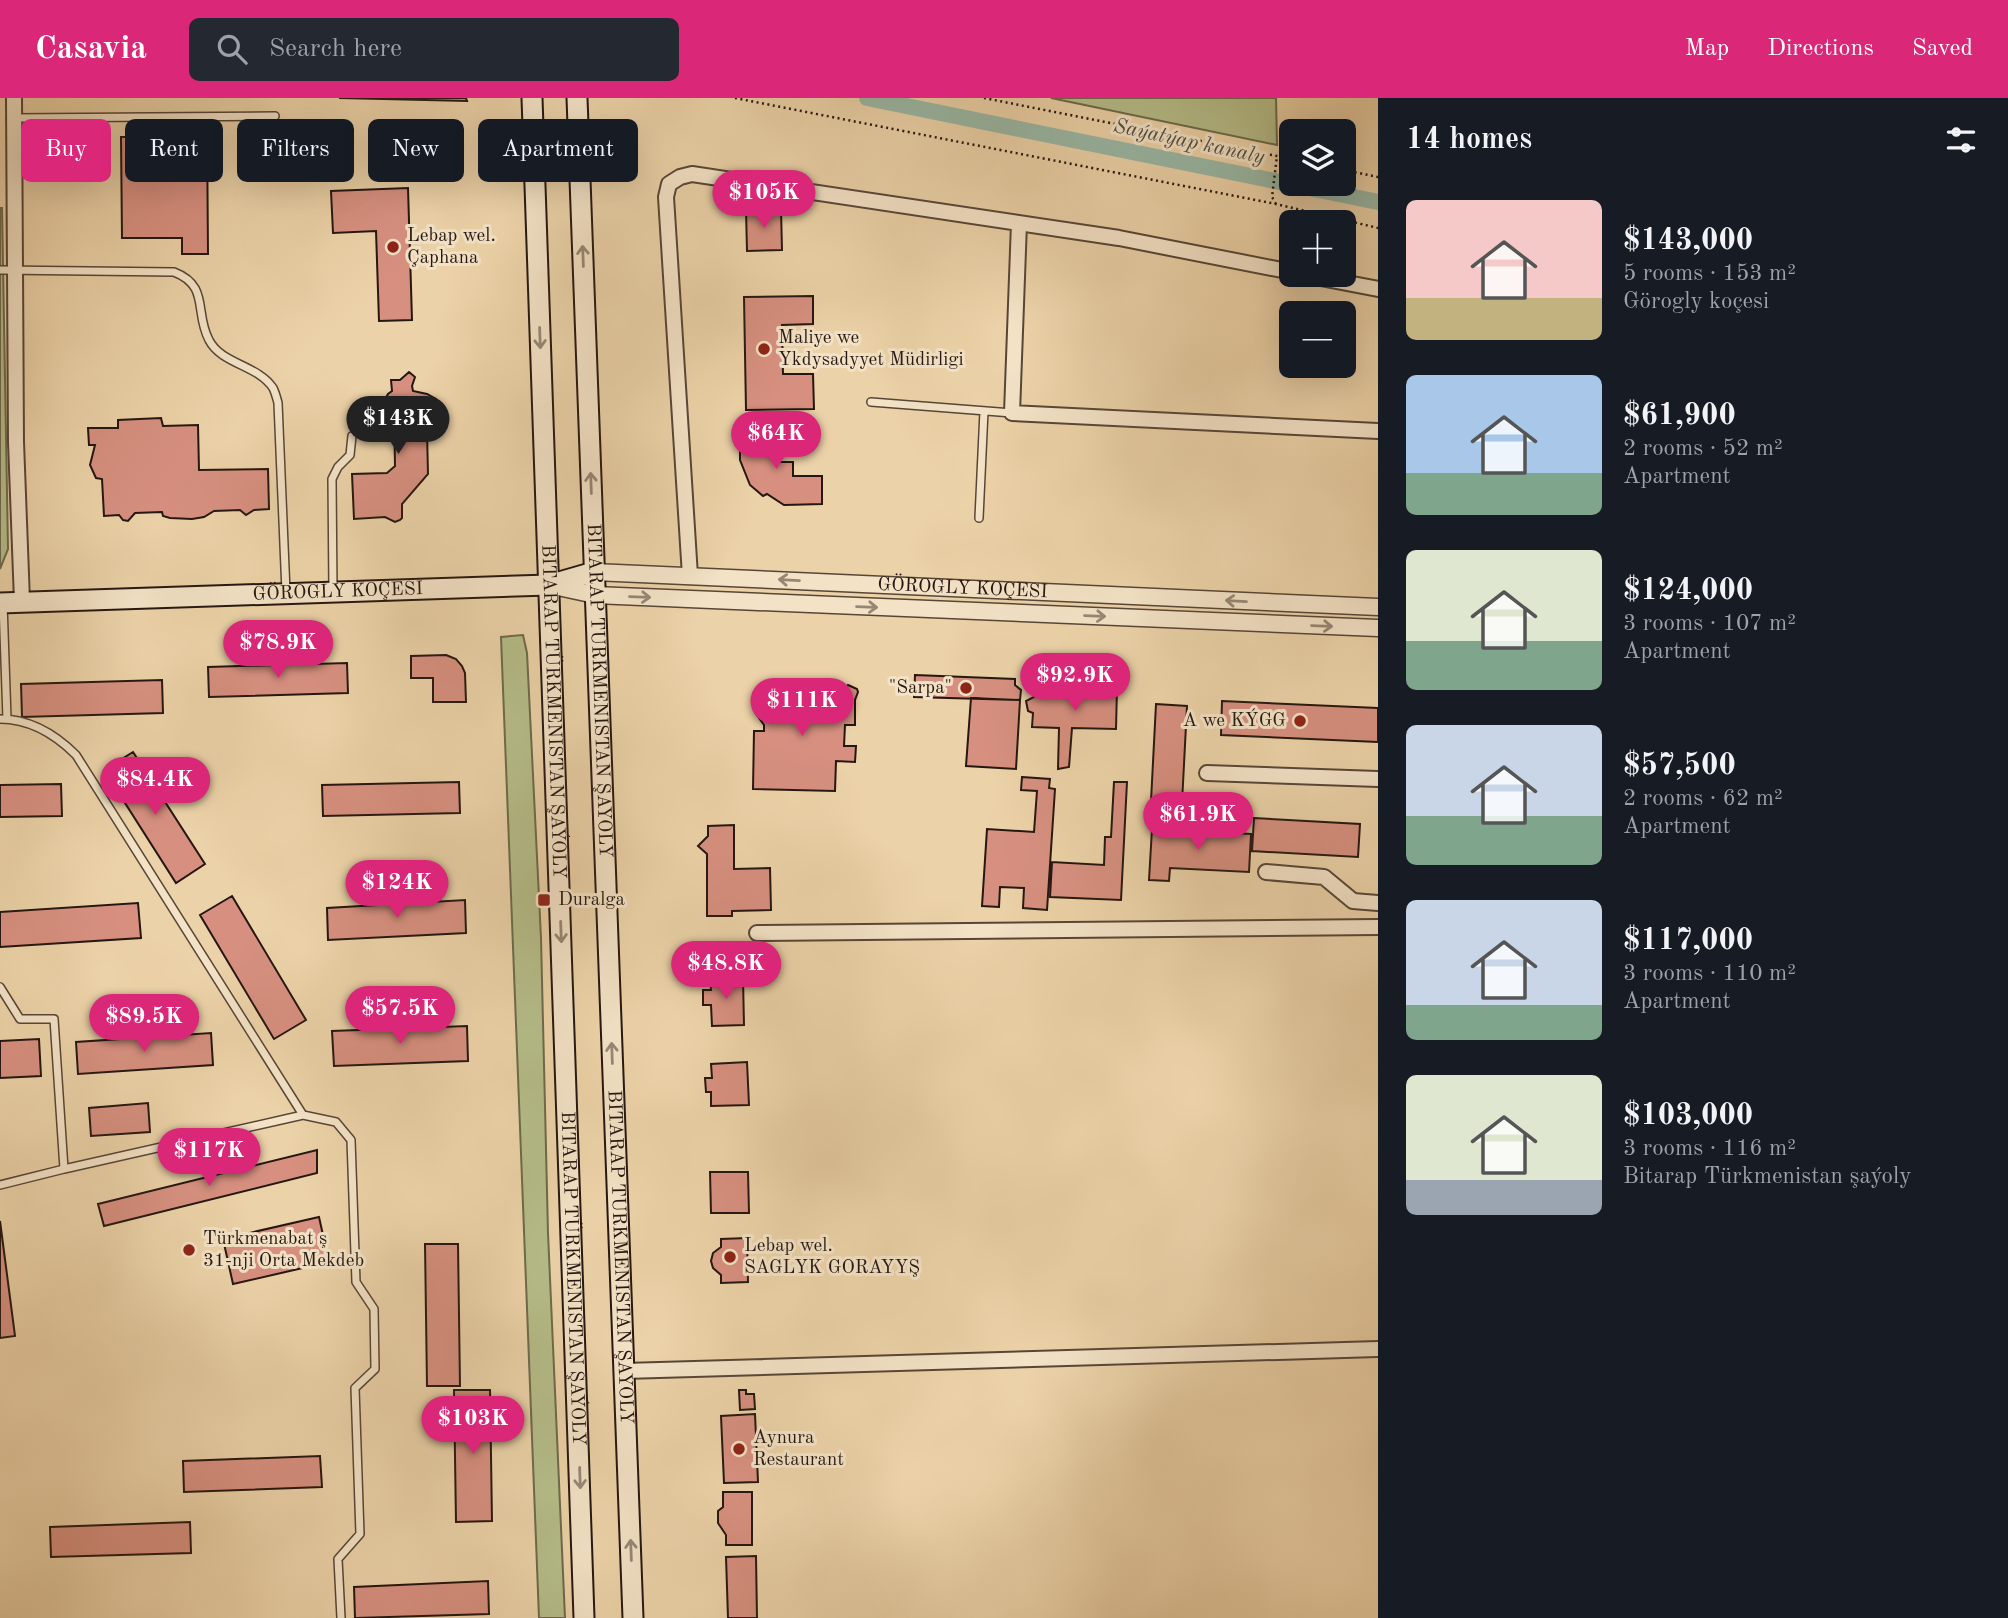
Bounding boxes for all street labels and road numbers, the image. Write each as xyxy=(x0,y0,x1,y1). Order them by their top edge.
street label: BITARAP TURKMENISTAN ŞAYOLY xyxy=(583,523,614,858)
street label: BITARAP TÜRKMENISTAN ŞAÝOLY xyxy=(538,544,571,879)
street label: GÖROGLY KOÇESI xyxy=(877,572,1048,602)
street label: GÖROGLY KOÇESI xyxy=(252,580,423,604)
street label: BITARAP TURKMENISTAN ŞAYOLY xyxy=(604,1090,635,1425)
street label: BITARAP TÜRKMENISTAN ŞAÝOLY xyxy=(557,1111,590,1446)

